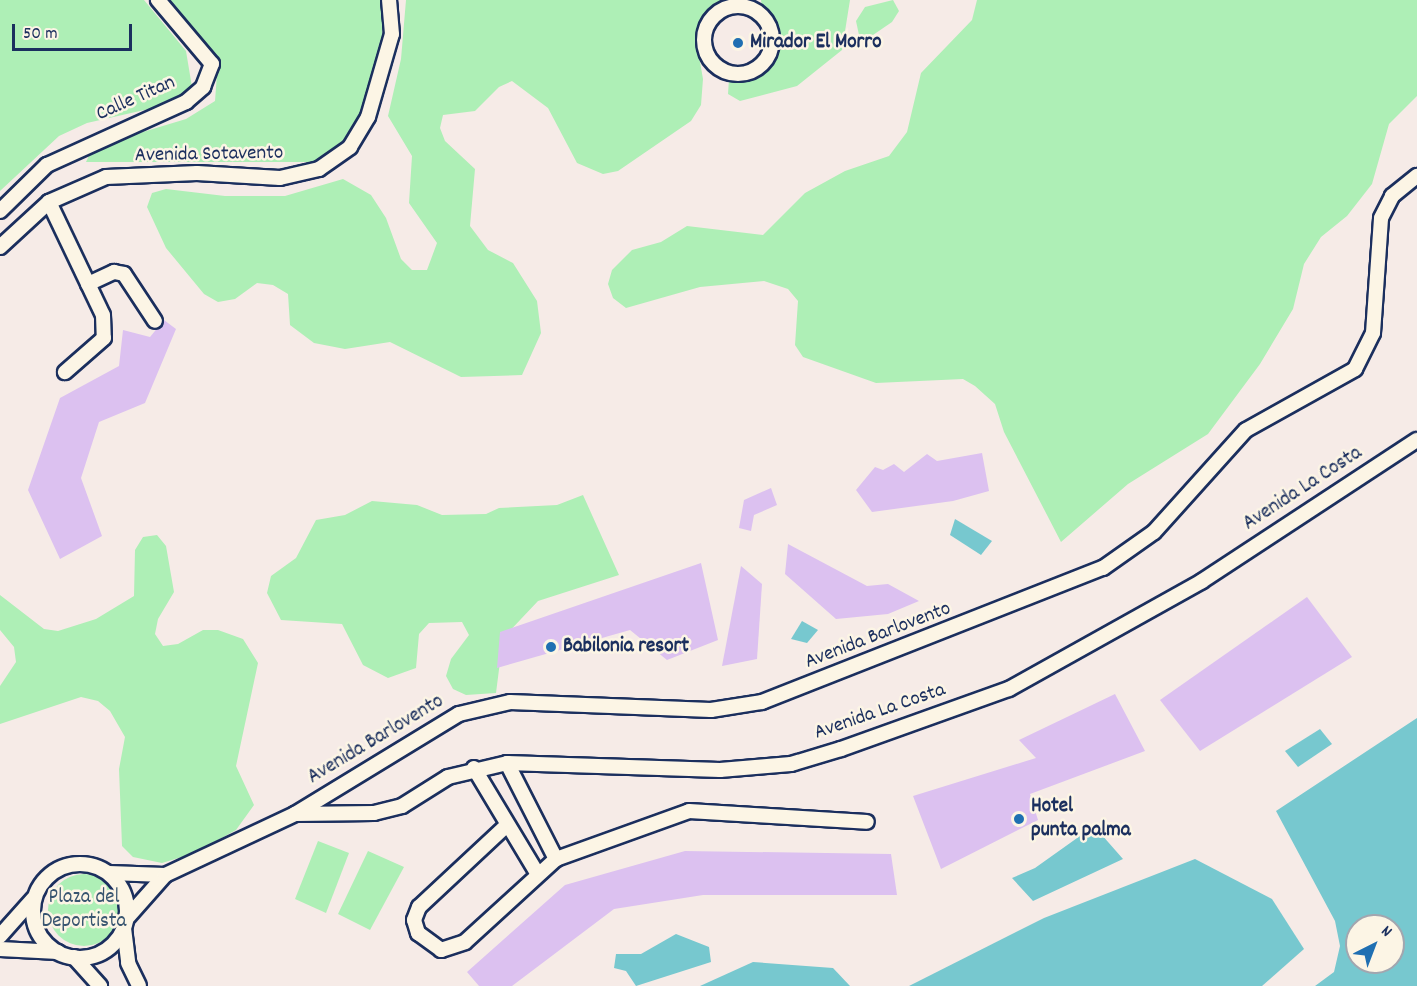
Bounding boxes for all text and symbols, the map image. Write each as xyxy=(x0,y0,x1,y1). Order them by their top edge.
scale bar xyxy=(15,12,135,50)
text: 50 m xyxy=(23,22,58,47)
place label: Mirador El Morro xyxy=(750,30,882,56)
marker: Mirador El Morro xyxy=(731,36,745,50)
street label: Calle Titan xyxy=(93,70,179,128)
street label: Avenida Sotavento xyxy=(135,141,283,169)
street label: Avenida La Costa xyxy=(1239,441,1367,537)
street label: Avenida Barlovento xyxy=(801,597,955,675)
place label: Babilonia resort xyxy=(563,634,689,660)
marker: Babilonia resort xyxy=(544,640,558,654)
street label: Avenida La Costa xyxy=(811,678,949,746)
street label: Avenida Barlovento xyxy=(303,689,449,791)
place label: Hotel punta palma xyxy=(1031,794,1131,844)
marker: Hotel punta palma xyxy=(1012,812,1026,826)
park label: Plaza del Deportista xyxy=(42,885,126,935)
north arrow xyxy=(1345,914,1405,974)
text: N xyxy=(1375,921,1397,943)

